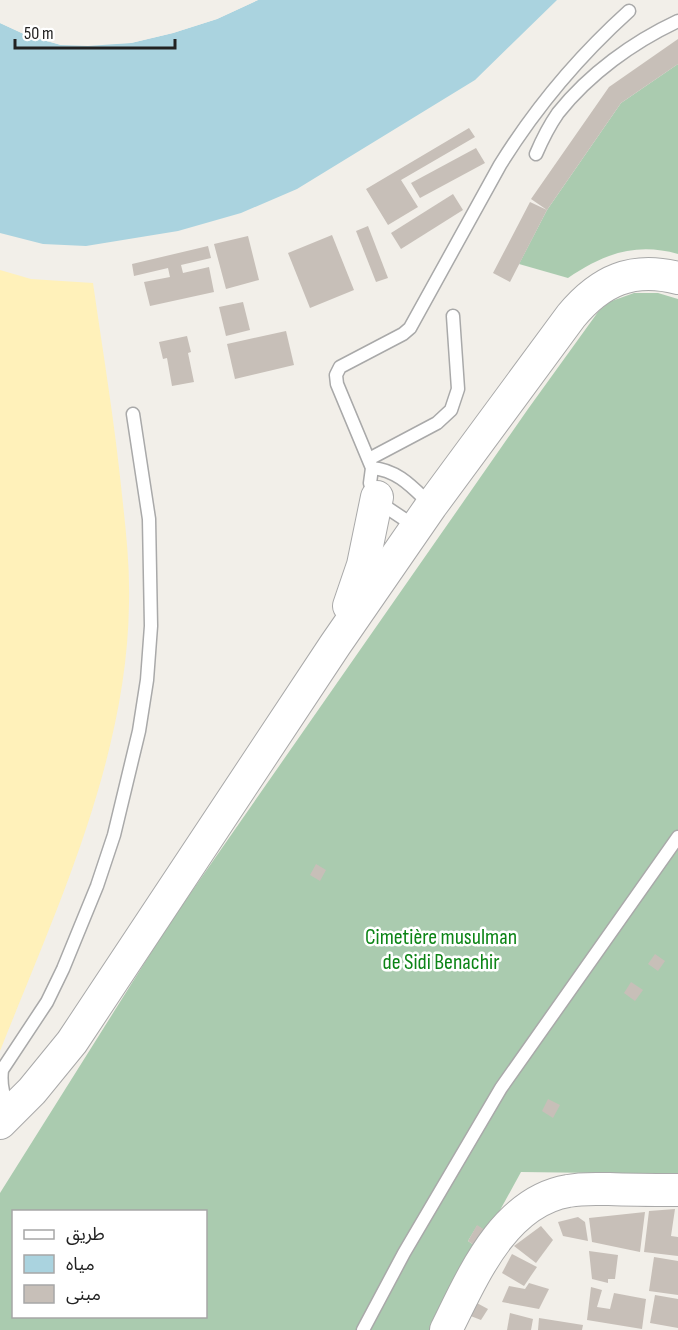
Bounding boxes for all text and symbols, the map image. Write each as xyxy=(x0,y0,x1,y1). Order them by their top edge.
scale bar xyxy=(15,12,176,50)
text: 50 m xyxy=(24,23,54,44)
park label: Cimetière musulman de Sidi Benachir xyxy=(365,924,517,976)
legend xyxy=(12,1210,207,1318)
text: طريق xyxy=(66,1224,105,1245)
text: مياه xyxy=(66,1254,95,1275)
text: مبنى xyxy=(66,1284,101,1305)

